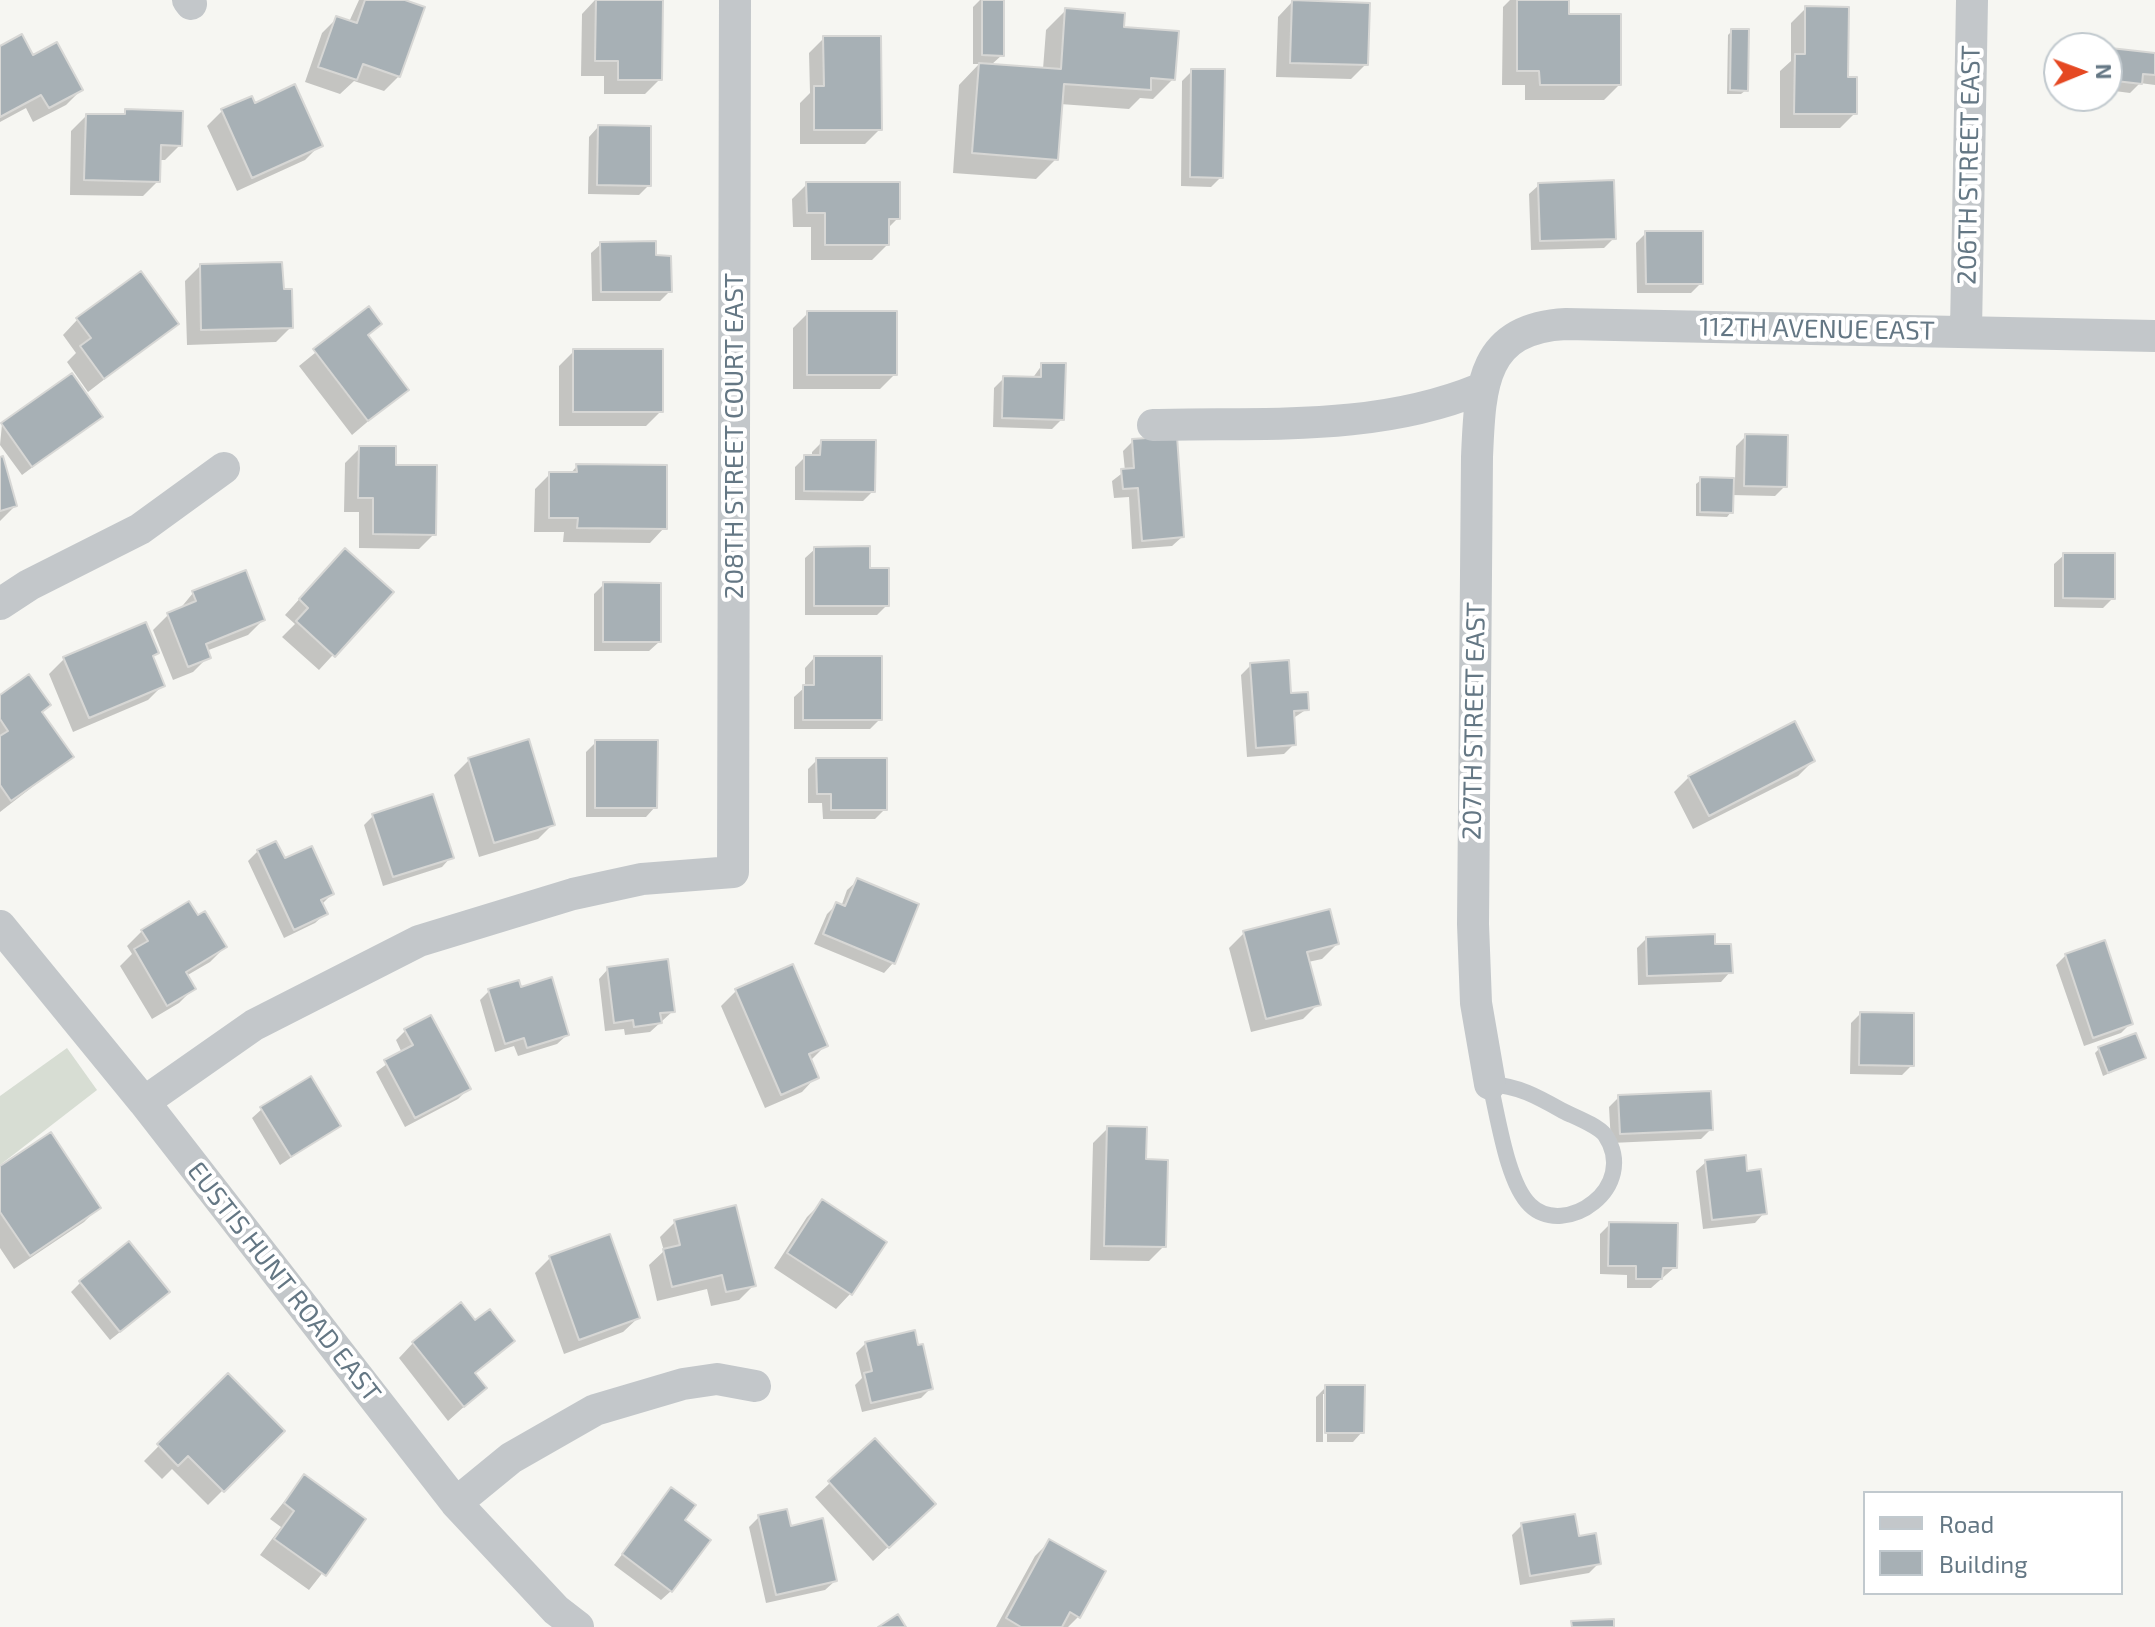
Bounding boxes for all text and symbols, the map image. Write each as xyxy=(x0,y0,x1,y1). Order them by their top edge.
north arrow xyxy=(2043,32,2123,112)
street label: 206TH STREET EAST xyxy=(1951,45,1987,285)
text: N xyxy=(2092,63,2118,80)
street label: 208TH STREET COURT EAST xyxy=(718,273,750,599)
street label: 112TH AVENUE EAST xyxy=(1699,311,1935,347)
street label: 207TH STREET EAST xyxy=(1456,602,1492,840)
street label: EUSTIS HUNT ROAD EAST xyxy=(181,1156,387,1408)
legend xyxy=(1863,1491,2123,1595)
text: Road xyxy=(1939,1509,1994,1538)
text: Building xyxy=(1939,1549,2028,1578)

